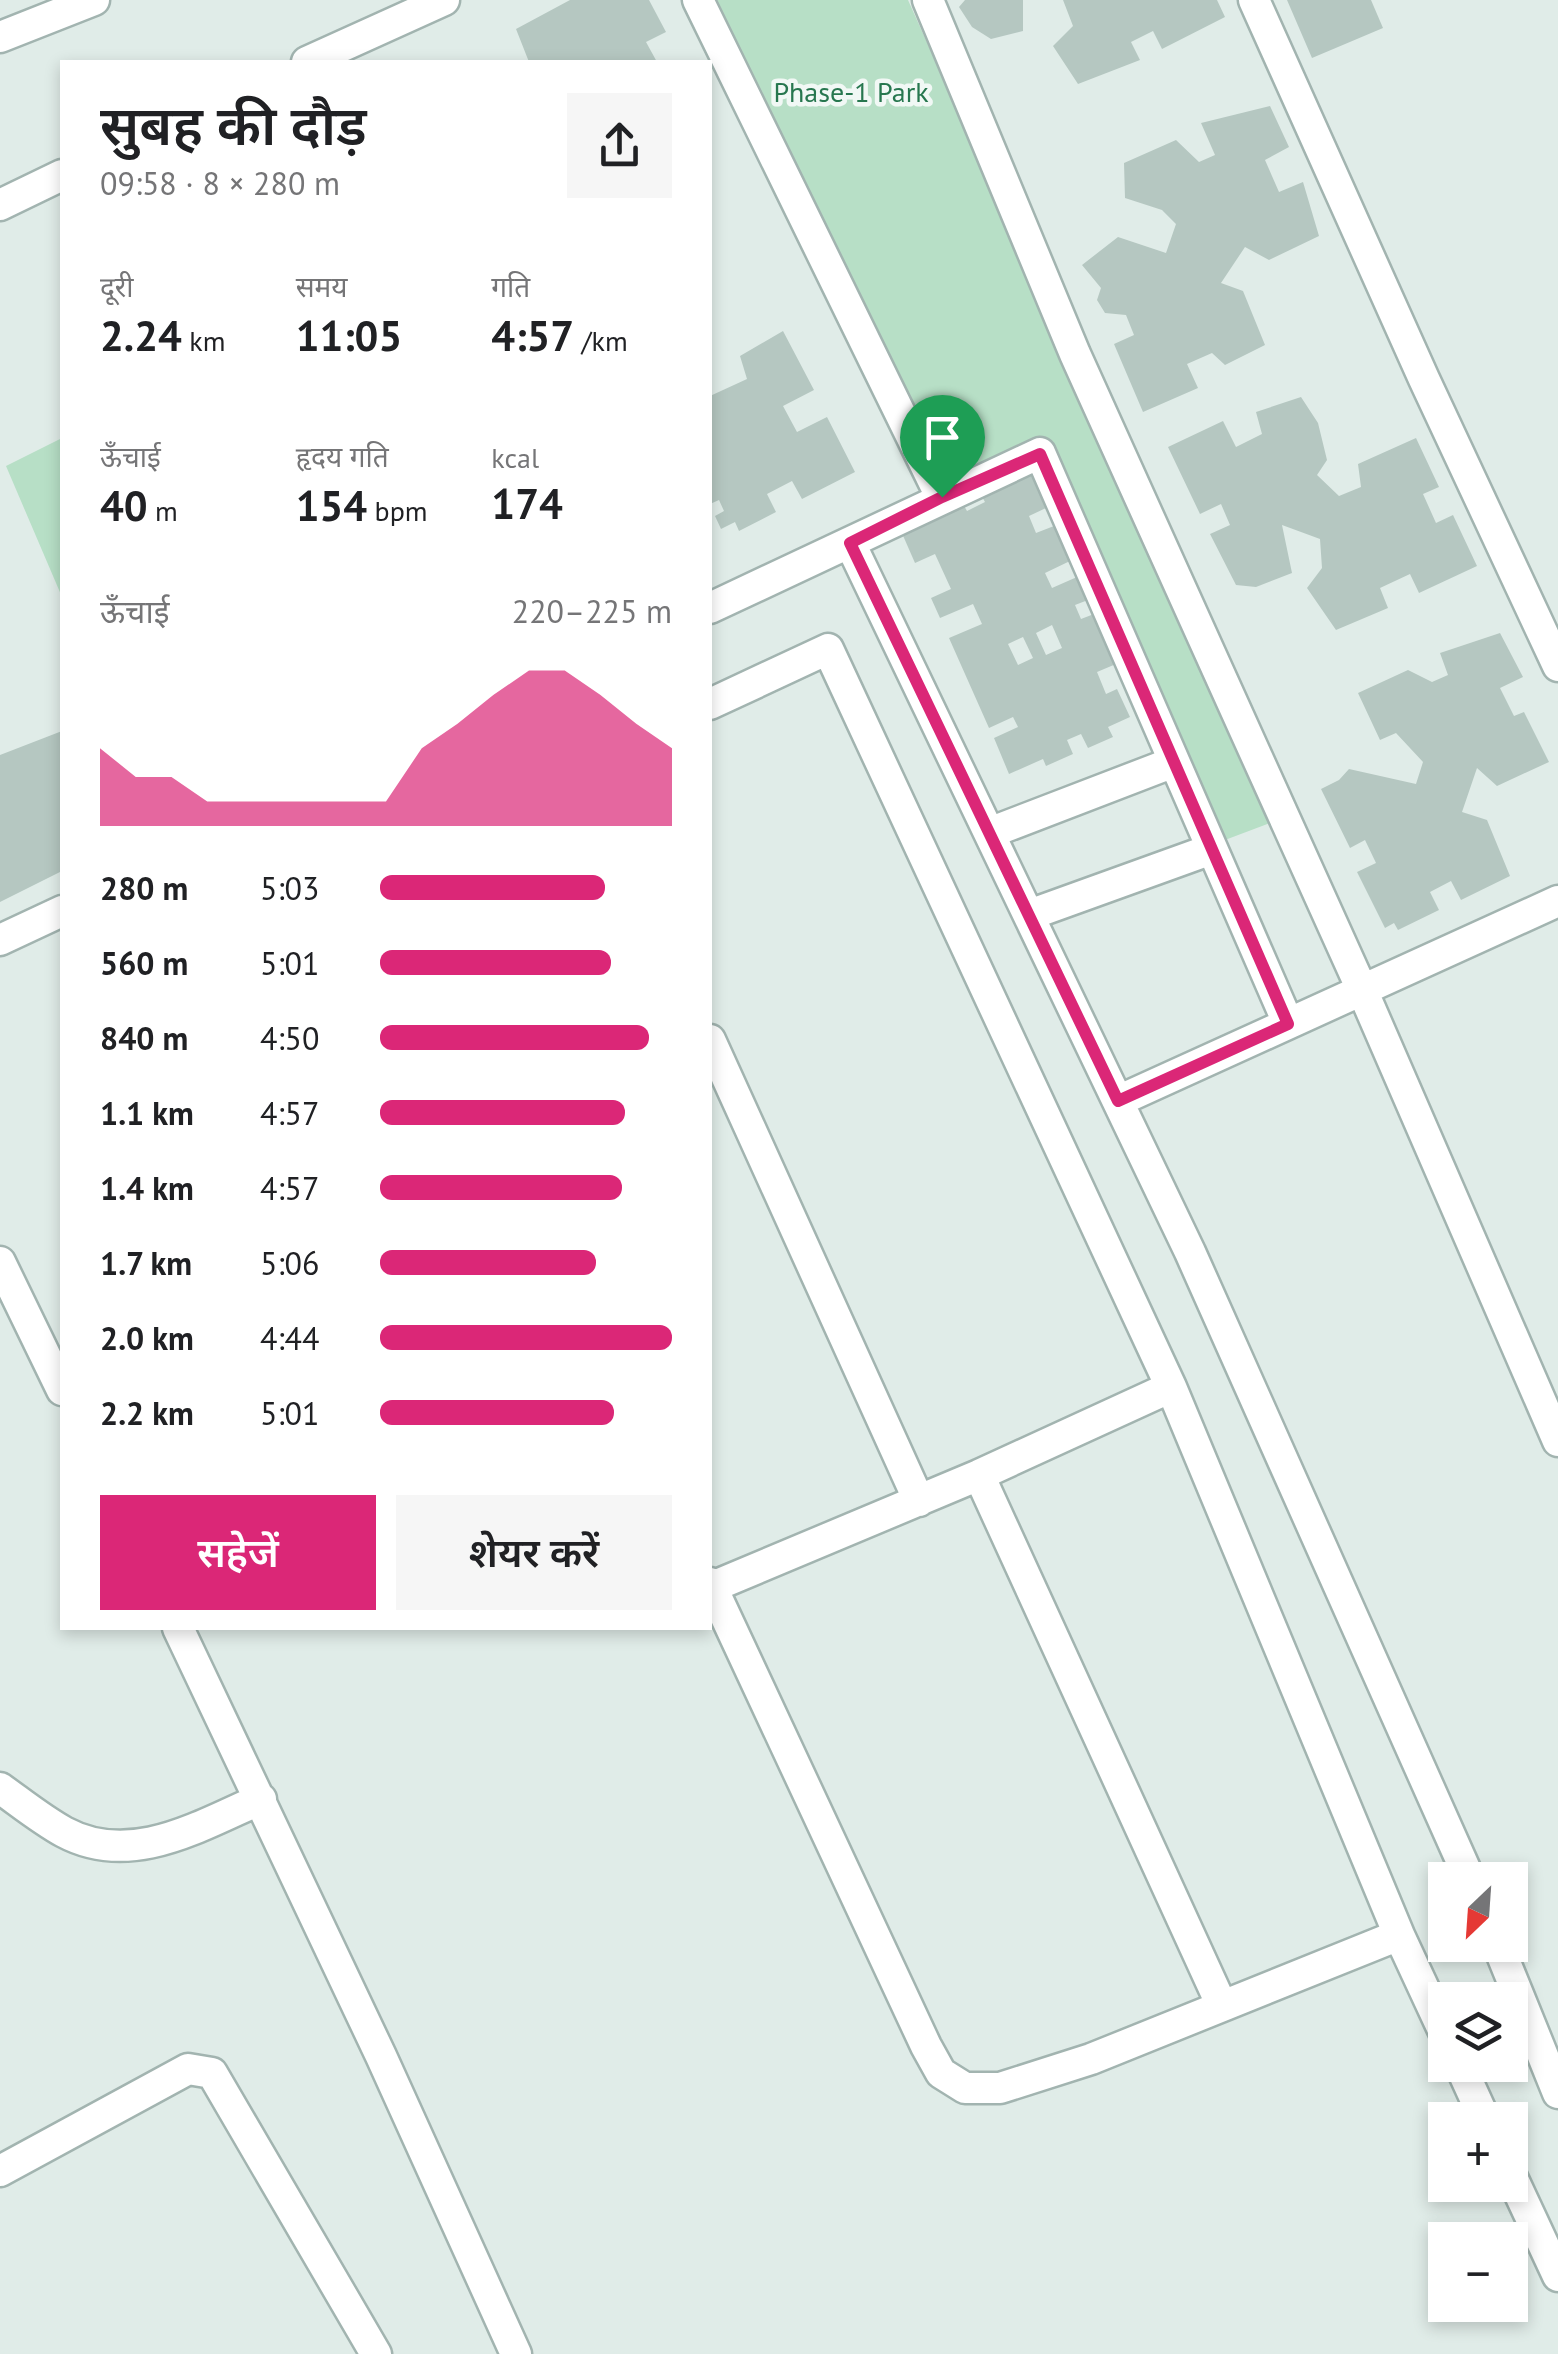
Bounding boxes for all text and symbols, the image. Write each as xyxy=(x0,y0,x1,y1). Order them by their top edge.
park label: Phase-1 Park xyxy=(773,73,929,110)
text: सुबह की दौड़ xyxy=(100,89,367,160)
button: share xyxy=(567,93,672,198)
text: 09:58 · 8 × 280 m xyxy=(100,162,340,204)
text: दूरी xyxy=(100,268,134,305)
text: समय xyxy=(296,268,348,305)
text: गति xyxy=(491,268,530,305)
text: 2.24 xyxy=(100,308,182,363)
text: 11:05 xyxy=(296,308,402,363)
text: 4:57 xyxy=(491,308,574,363)
text: km xyxy=(182,322,225,359)
text: /km xyxy=(574,322,628,359)
pin xyxy=(900,395,985,498)
icon: arrive xyxy=(915,410,970,465)
text: ऊँचाई xyxy=(100,438,161,475)
text: हृदय गति xyxy=(296,438,389,475)
text: kcal xyxy=(491,439,539,476)
text: 174 xyxy=(491,476,563,531)
text: 40 xyxy=(100,478,148,533)
text: 154 xyxy=(296,478,367,533)
text: m xyxy=(148,492,178,529)
text: bpm xyxy=(367,492,428,529)
text: ऊँचाई xyxy=(100,590,169,632)
text: 220–225 m xyxy=(512,590,672,632)
text: 280 m xyxy=(100,867,188,909)
text: 5:03 xyxy=(260,867,319,909)
text: 560 m xyxy=(100,942,188,984)
text: 5:01 xyxy=(260,942,319,984)
text: 840 m xyxy=(100,1017,188,1059)
text: 4:50 xyxy=(260,1017,319,1059)
text: 1.1 km xyxy=(100,1092,194,1134)
text: 4:57 xyxy=(260,1092,319,1134)
text: 1.4 km xyxy=(100,1167,194,1209)
text: 4:57 xyxy=(260,1167,319,1209)
text: 1.7 km xyxy=(100,1242,192,1284)
text: 5:06 xyxy=(260,1242,319,1284)
text: 2.0 km xyxy=(100,1317,194,1359)
text: 4:44 xyxy=(260,1317,319,1359)
text: 2.2 km xyxy=(100,1392,194,1434)
text: 5:01 xyxy=(260,1392,319,1434)
button: सहेजें xyxy=(100,1495,376,1610)
button: शेयर करें xyxy=(396,1495,672,1610)
north arrow xyxy=(1428,1862,1528,1962)
map controls xyxy=(1428,1862,1528,2322)
button: layers xyxy=(1428,1982,1528,2082)
button: + xyxy=(1428,2102,1528,2202)
button: − xyxy=(1428,2222,1528,2322)

